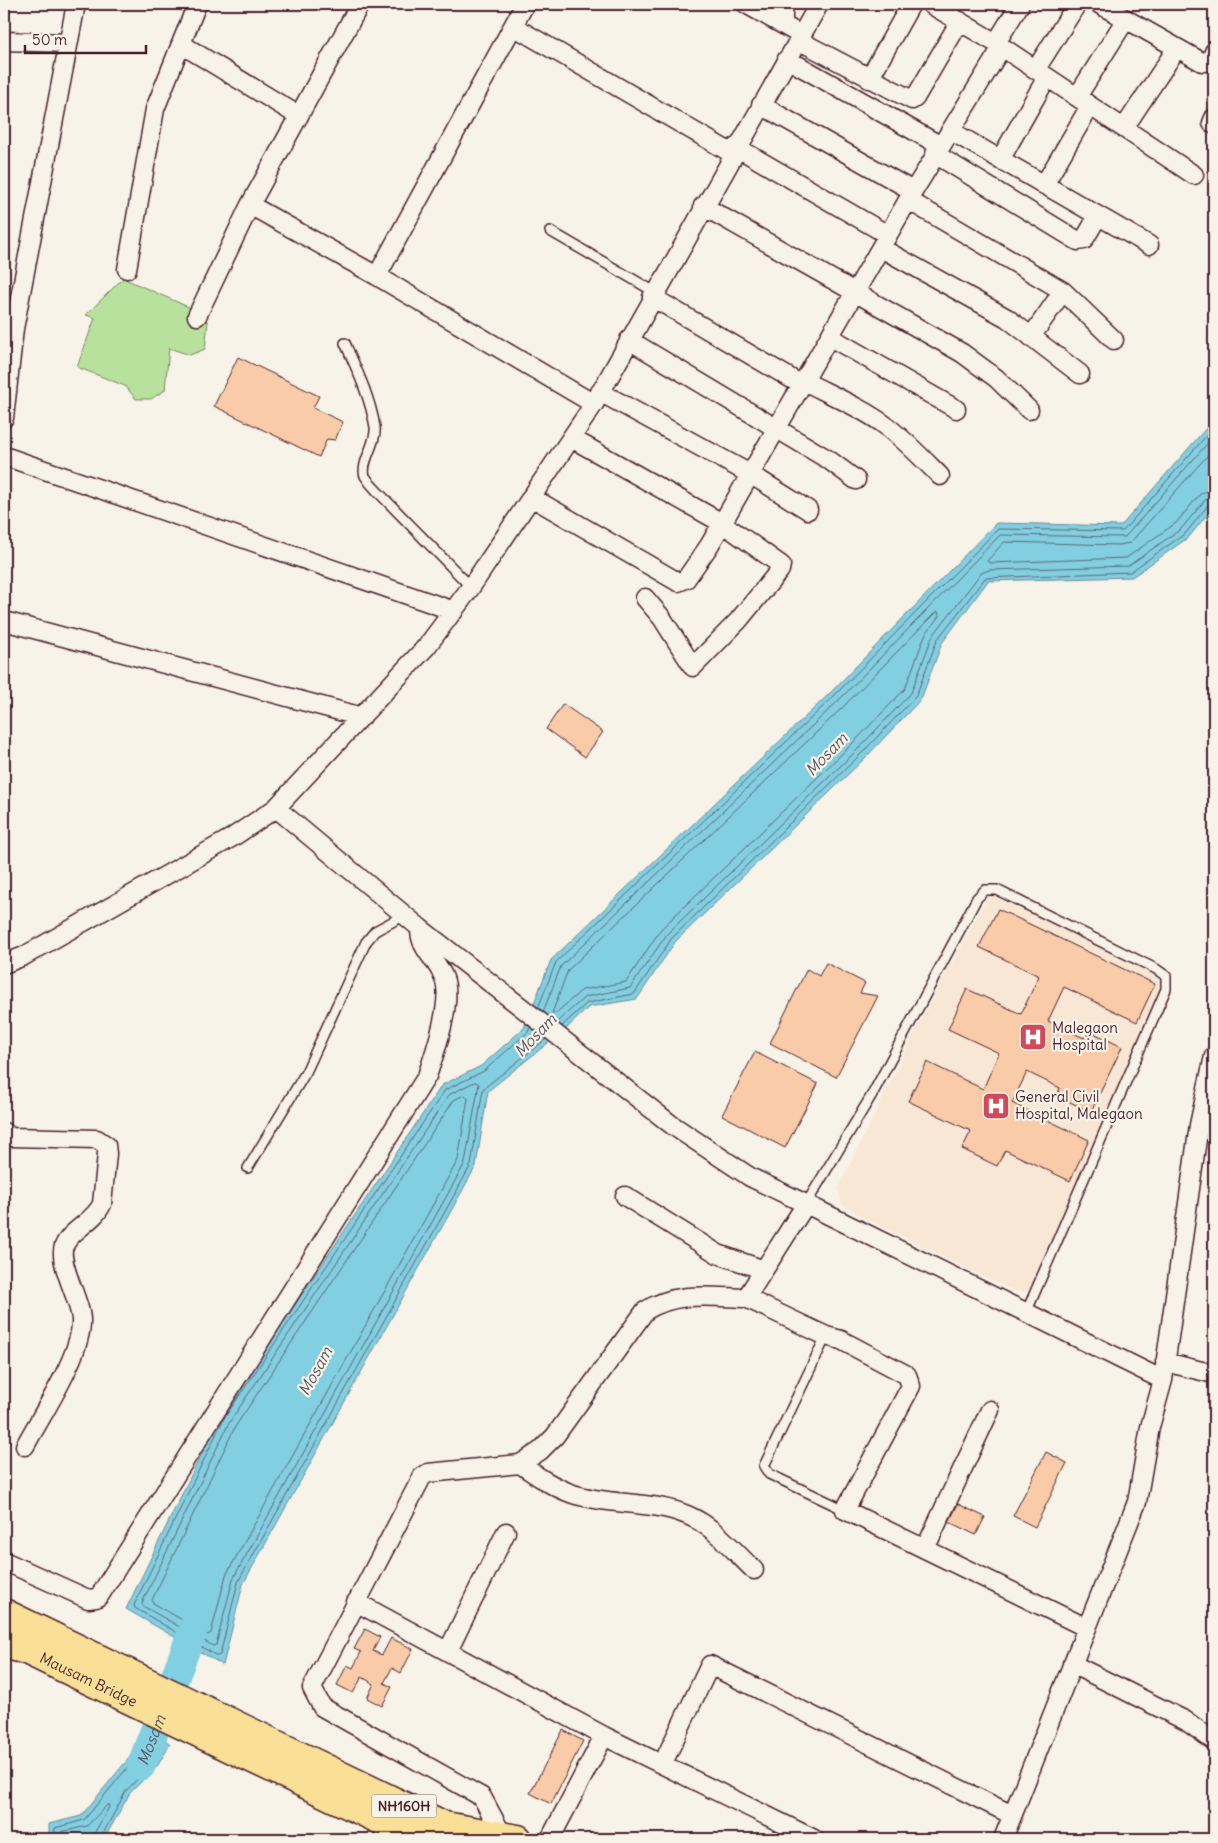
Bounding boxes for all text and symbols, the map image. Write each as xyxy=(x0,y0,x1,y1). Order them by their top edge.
scale bar xyxy=(25,22,146,54)
text: 50 m xyxy=(32,30,67,49)
water label: Mosam xyxy=(801,728,852,780)
water label: Mosam xyxy=(510,1009,561,1061)
place label: Malegaon Hospital xyxy=(1052,1018,1118,1054)
hospital icon: Malegaon Hospital xyxy=(1018,1022,1048,1052)
place label: General Civil Hospital, Malegaon xyxy=(1015,1087,1143,1123)
hospital icon: General Civil Hospital, Malegaon xyxy=(981,1091,1011,1121)
water label: Mosam xyxy=(294,1342,337,1399)
street label: Mausam Bridge xyxy=(37,1648,141,1711)
water label: Mosam xyxy=(132,1711,170,1768)
road number: NH160H xyxy=(372,1794,436,1818)

